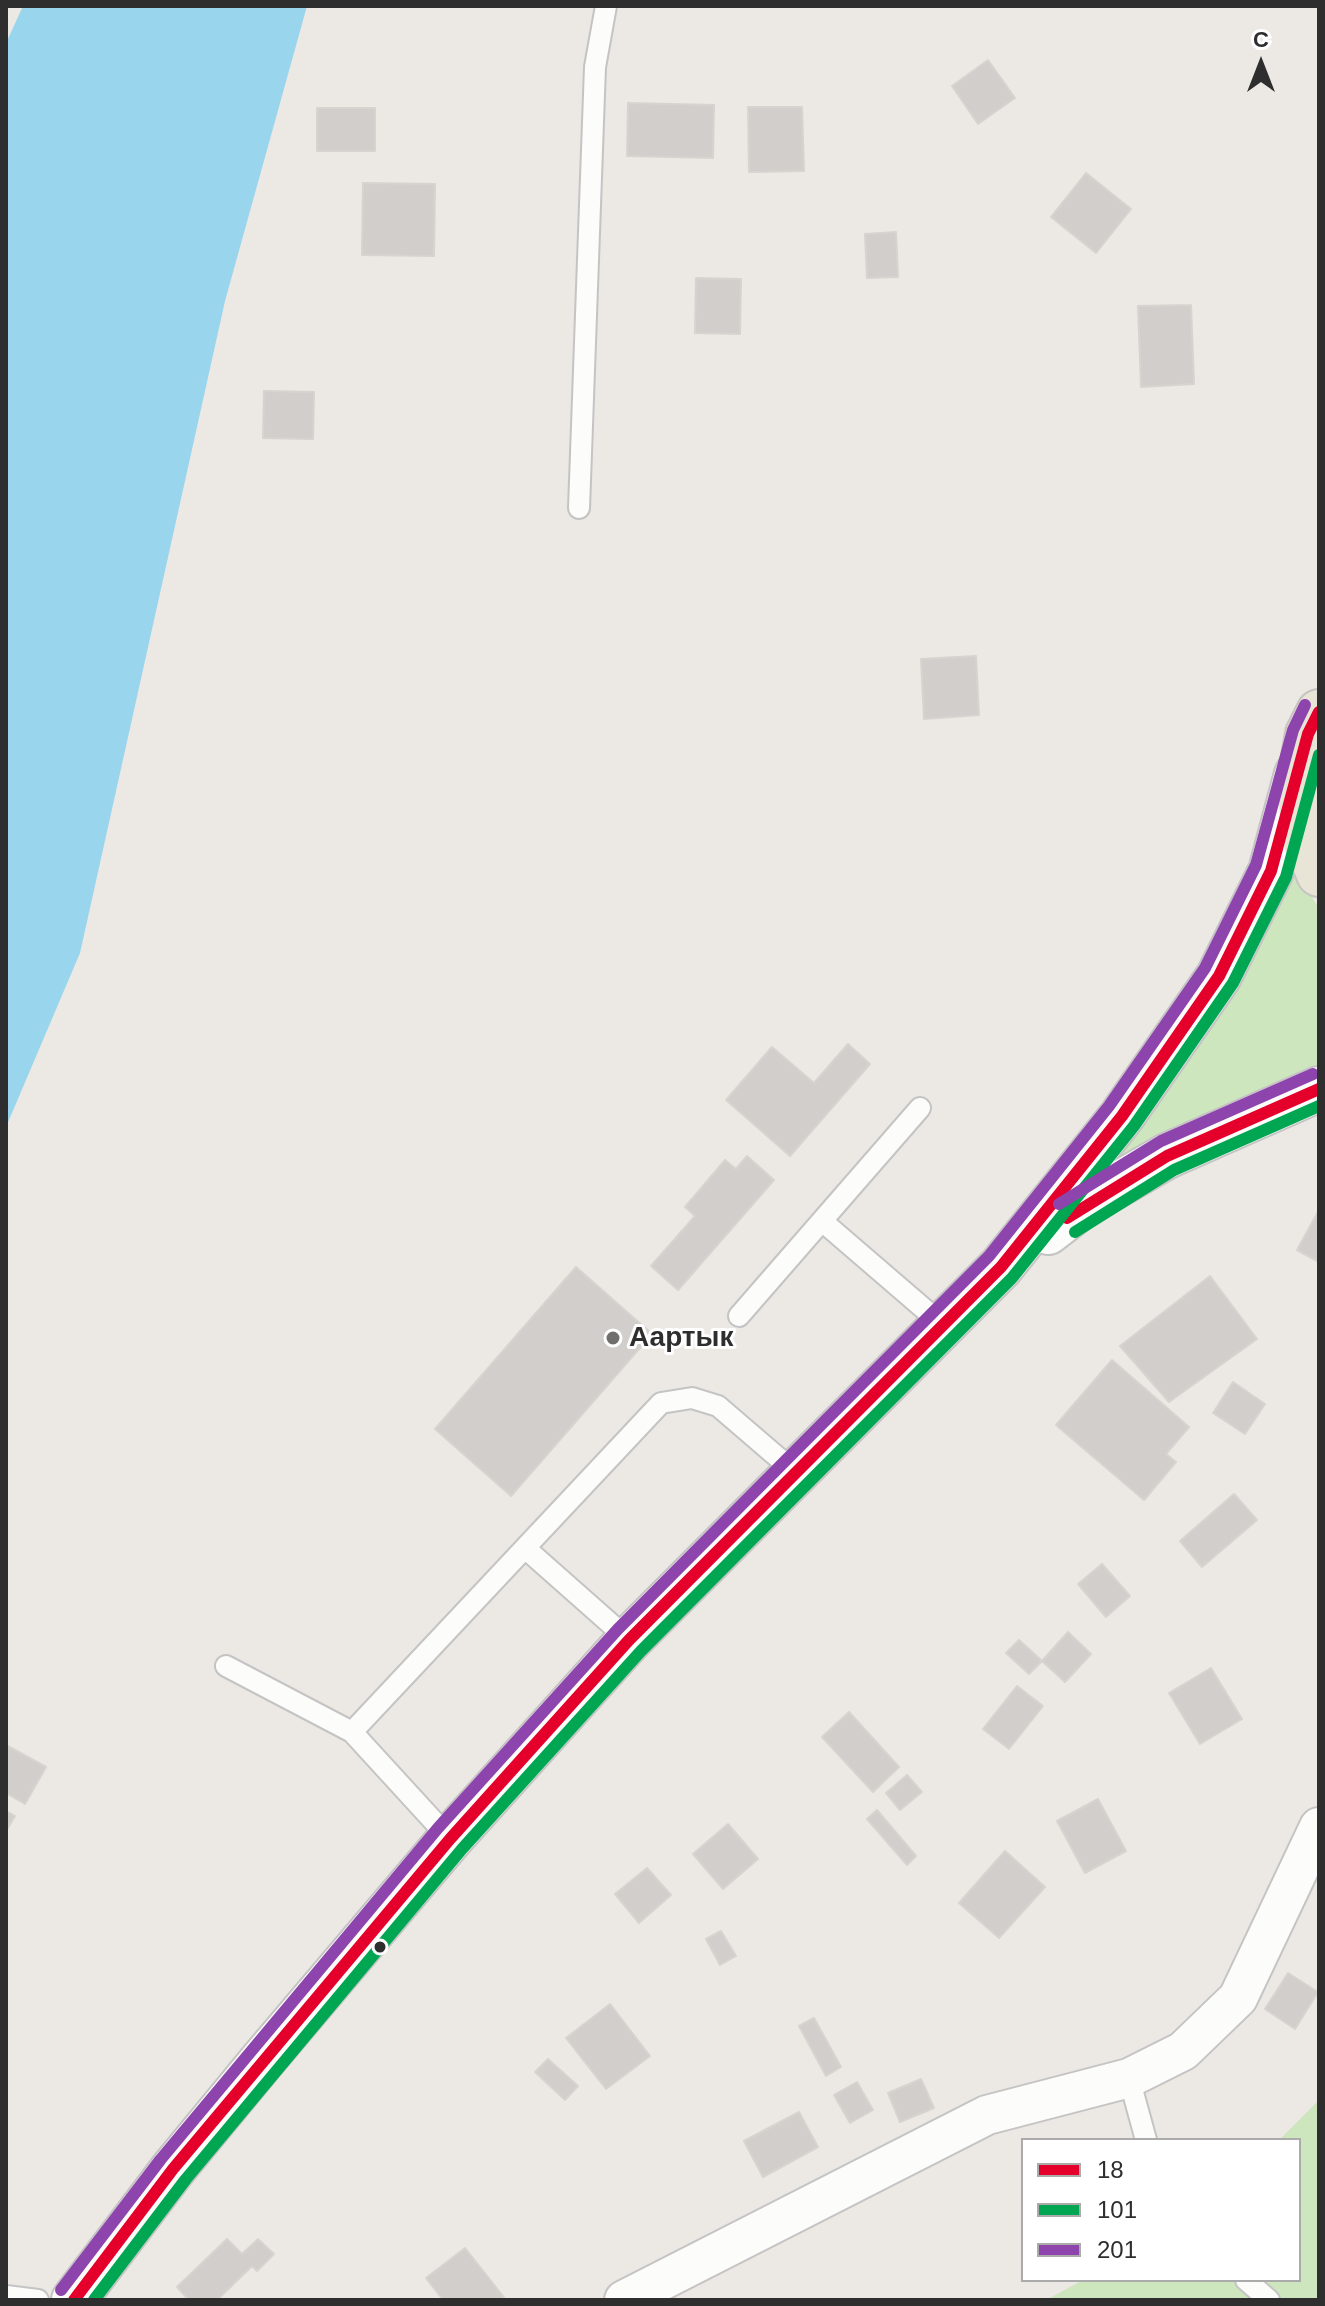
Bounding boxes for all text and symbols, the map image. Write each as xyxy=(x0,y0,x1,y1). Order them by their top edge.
north arrow xyxy=(1221,24,1301,104)
text: С xyxy=(1253,27,1269,52)
place label: Аартык xyxy=(629,1321,734,1355)
marker: Аартык xyxy=(604,1329,622,1347)
unlabelled marker xyxy=(372,1939,388,1955)
legend xyxy=(1021,2138,1301,2282)
text: 18 xyxy=(1097,2156,1124,2183)
text: 101 xyxy=(1097,2196,1137,2223)
text: 201 xyxy=(1097,2236,1137,2263)

